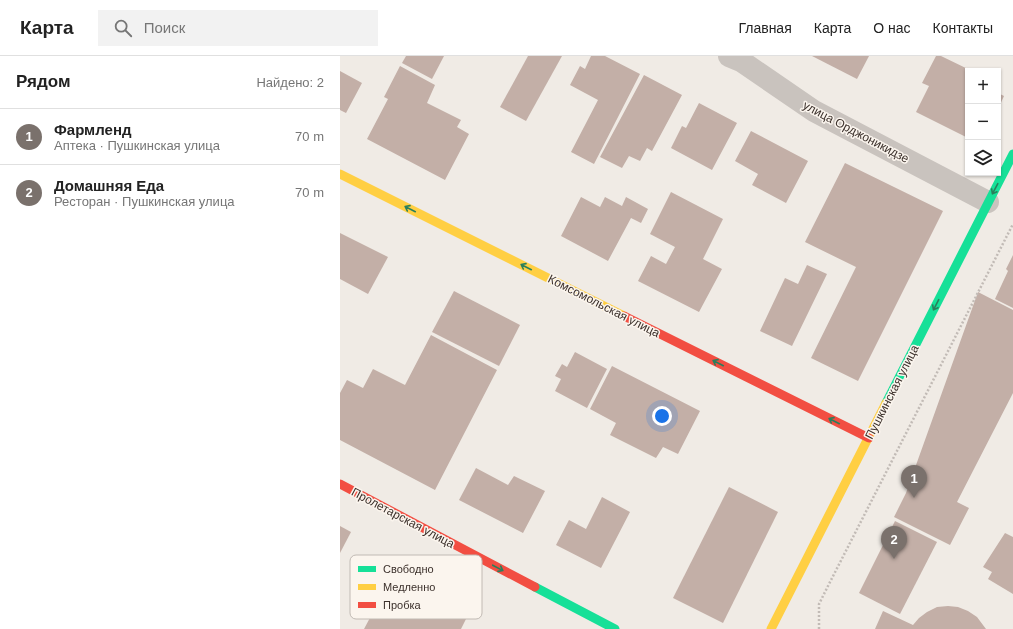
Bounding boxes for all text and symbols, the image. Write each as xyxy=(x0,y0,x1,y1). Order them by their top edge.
search box xyxy=(98,10,378,46)
text: Карта xyxy=(20,17,74,38)
icon: search xyxy=(112,17,134,39)
text: Поиск xyxy=(144,19,185,36)
text: Главная xyxy=(738,20,792,36)
text: Карта xyxy=(814,20,851,36)
text: О нас xyxy=(873,20,911,36)
text: Контакты xyxy=(933,20,993,36)
map controls xyxy=(965,68,1001,176)
button: + xyxy=(965,68,1001,104)
text: Рядом xyxy=(16,72,71,91)
text: Найдено: 2 xyxy=(256,75,324,90)
street label: улица Орджоникидзе xyxy=(801,98,912,166)
button: − xyxy=(965,104,1001,140)
text: Фармленд xyxy=(54,121,131,138)
text: 1 xyxy=(25,129,33,144)
text: 70 m xyxy=(295,129,324,144)
text: Аптека · Пушкинская улица xyxy=(54,138,220,153)
button: layers xyxy=(965,140,1001,176)
text: Домашняя Еда xyxy=(54,177,164,194)
one-way arrow xyxy=(991,182,998,194)
text: 2 xyxy=(25,185,33,200)
text: 70 m xyxy=(295,185,324,200)
text: Ресторан · Пушкинская улица xyxy=(54,194,235,209)
one-way arrow xyxy=(404,205,416,212)
one-way arrow xyxy=(521,263,533,270)
street label: Комсомольская улица xyxy=(546,272,663,340)
one-way arrow xyxy=(932,298,939,310)
street label: Пушкинская улица xyxy=(862,342,922,441)
one-way arrow xyxy=(712,359,724,366)
your location xyxy=(652,406,672,426)
one-way arrow xyxy=(828,417,840,424)
pin: 1 xyxy=(901,465,927,498)
street label: Пролетарская улица xyxy=(349,485,457,551)
pin: 2 xyxy=(881,526,907,559)
legend xyxy=(350,555,482,619)
text: Свободно xyxy=(383,563,434,575)
one-way arrow xyxy=(492,565,504,572)
text: Медленно xyxy=(383,581,435,593)
text: Пробка xyxy=(383,599,421,611)

